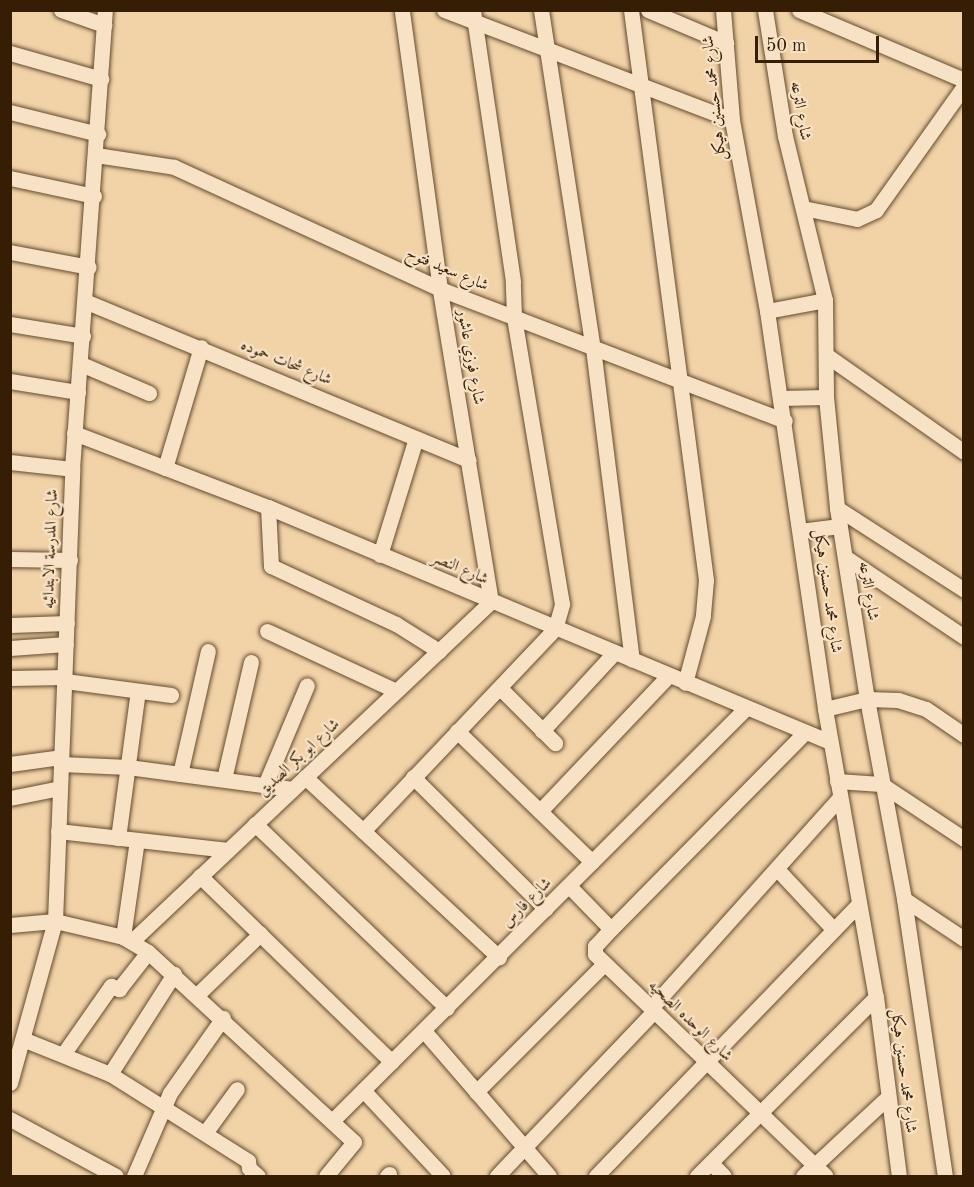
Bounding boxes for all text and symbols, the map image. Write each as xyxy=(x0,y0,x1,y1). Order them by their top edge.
scale bar xyxy=(758,24,882,62)
street label: شارع محمد حسنين هيكل xyxy=(699,35,731,161)
text: 50 m xyxy=(766,37,806,55)
street label: شارع الترعه xyxy=(785,80,815,142)
street label: شارع سعيد فتوح xyxy=(403,244,491,296)
street label: شارع فوزي عاشور xyxy=(452,308,488,406)
street label: شارع شحات حموده xyxy=(238,336,334,390)
street label: شارع المدرسة الابتدائيه xyxy=(39,489,63,609)
street label: شارع محمد حسنين هيكل xyxy=(809,528,845,654)
street label: شارع النصر xyxy=(429,549,491,589)
street label: شارع الترعه xyxy=(854,560,882,622)
street label: شارع ابو بكر الصديق xyxy=(254,715,344,801)
street label: شارع فارس xyxy=(498,874,556,932)
street label: شارع الوحده الصحيه xyxy=(644,976,736,1066)
street label: شارع محمد حسنين هيكل xyxy=(886,1008,920,1134)

